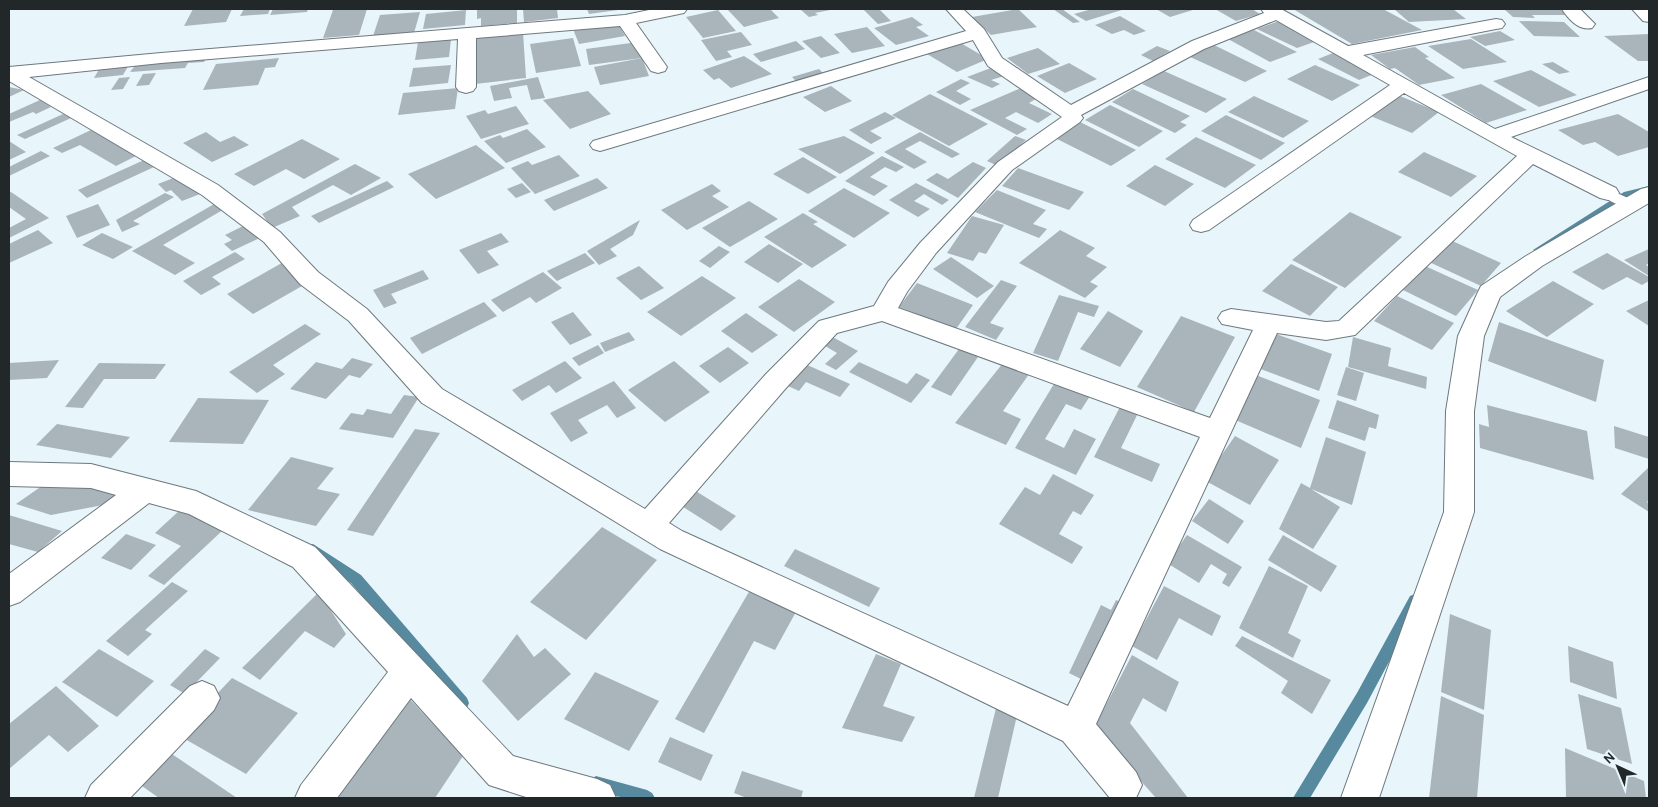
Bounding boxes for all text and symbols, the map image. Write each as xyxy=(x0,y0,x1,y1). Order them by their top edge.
north arrow xyxy=(1593,742,1643,792)
text: N xyxy=(1600,748,1619,768)

